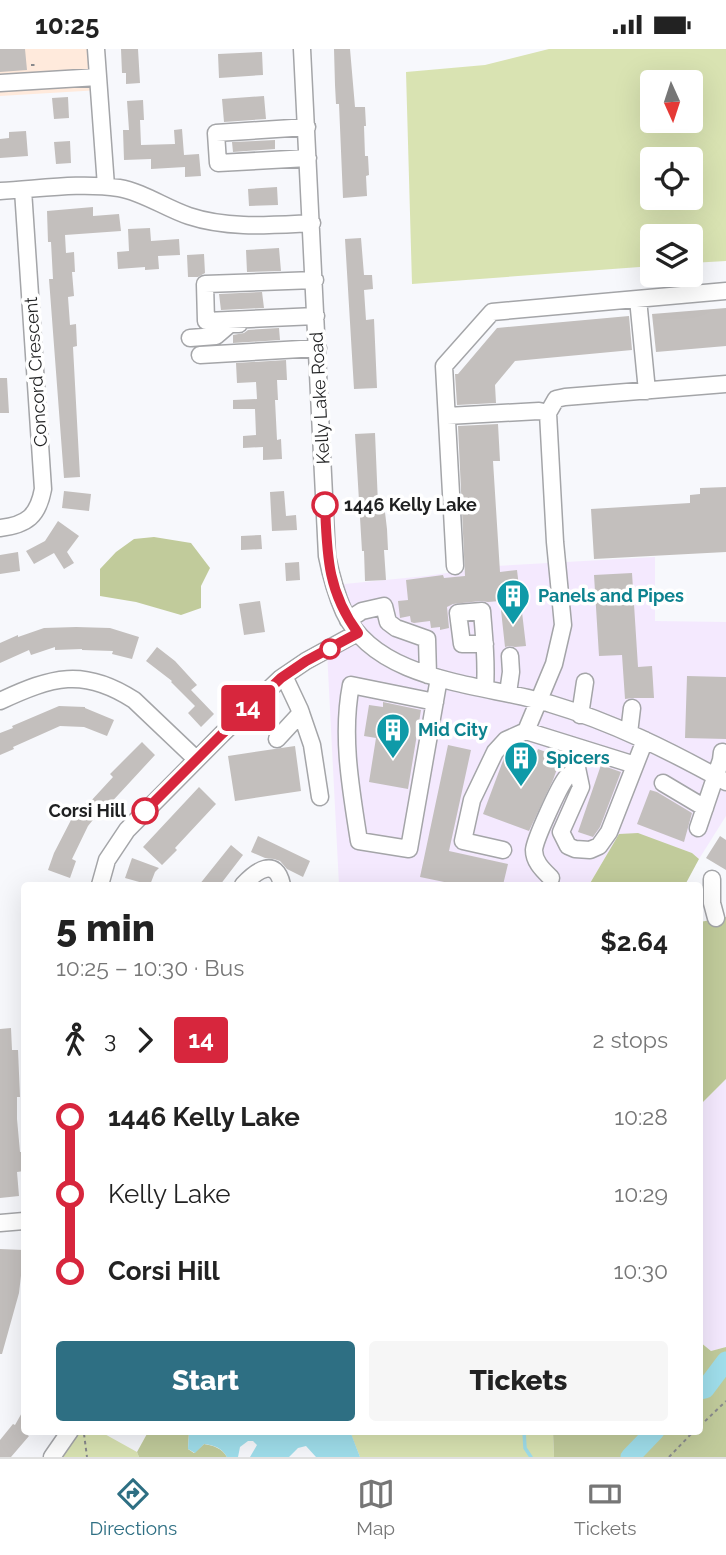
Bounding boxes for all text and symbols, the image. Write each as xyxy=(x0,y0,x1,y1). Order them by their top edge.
text: 10:25 xyxy=(35,10,99,40)
north arrow xyxy=(640,70,704,133)
map controls xyxy=(640,70,703,287)
button: locate xyxy=(640,147,703,210)
button: layers xyxy=(640,224,703,287)
street label: Concord Crescent xyxy=(20,296,51,448)
street label: Kelly Lake Road xyxy=(306,331,333,465)
marker: 1446 Kelly Lake xyxy=(312,492,338,518)
place label: 1446 Kelly Lake xyxy=(344,494,477,515)
building icon: Panels and Pipes xyxy=(494,577,532,626)
place label: Panels and Pipes xyxy=(538,585,684,606)
unlabelled marker xyxy=(320,639,340,659)
line badge: 14 xyxy=(216,685,280,731)
text: 14 xyxy=(235,693,261,722)
building icon: Mid City xyxy=(374,711,412,760)
place label: Mid City xyxy=(418,719,488,740)
building icon: Spicers xyxy=(502,739,540,788)
place label: Spicers xyxy=(546,747,610,768)
marker: Corsi Hill xyxy=(132,798,158,824)
place label: Corsi Hill xyxy=(49,800,126,821)
text: 5 min xyxy=(56,905,155,950)
text: $2.64 xyxy=(600,927,668,957)
text: 10:25 – 10:30 · Bus xyxy=(56,954,244,981)
icon: walk xyxy=(56,1021,94,1059)
icon: forward xyxy=(126,1021,164,1059)
text: 14 xyxy=(188,1025,214,1054)
text: 3 xyxy=(104,1026,116,1053)
text: 2 stops xyxy=(593,1026,668,1053)
text: 1446 Kelly Lake xyxy=(108,1102,300,1132)
text: 10:28 xyxy=(614,1103,668,1130)
text: Kelly Lake xyxy=(108,1179,231,1209)
text: 10:29 xyxy=(614,1180,668,1207)
text: Corsi Hill xyxy=(108,1256,220,1286)
text: 10:30 xyxy=(613,1257,668,1284)
button: Start xyxy=(56,1341,355,1421)
button: Tickets xyxy=(369,1341,668,1421)
tab: Directions xyxy=(90,1475,177,1539)
tab: Map xyxy=(356,1475,395,1539)
tab: Tickets xyxy=(574,1475,636,1539)

